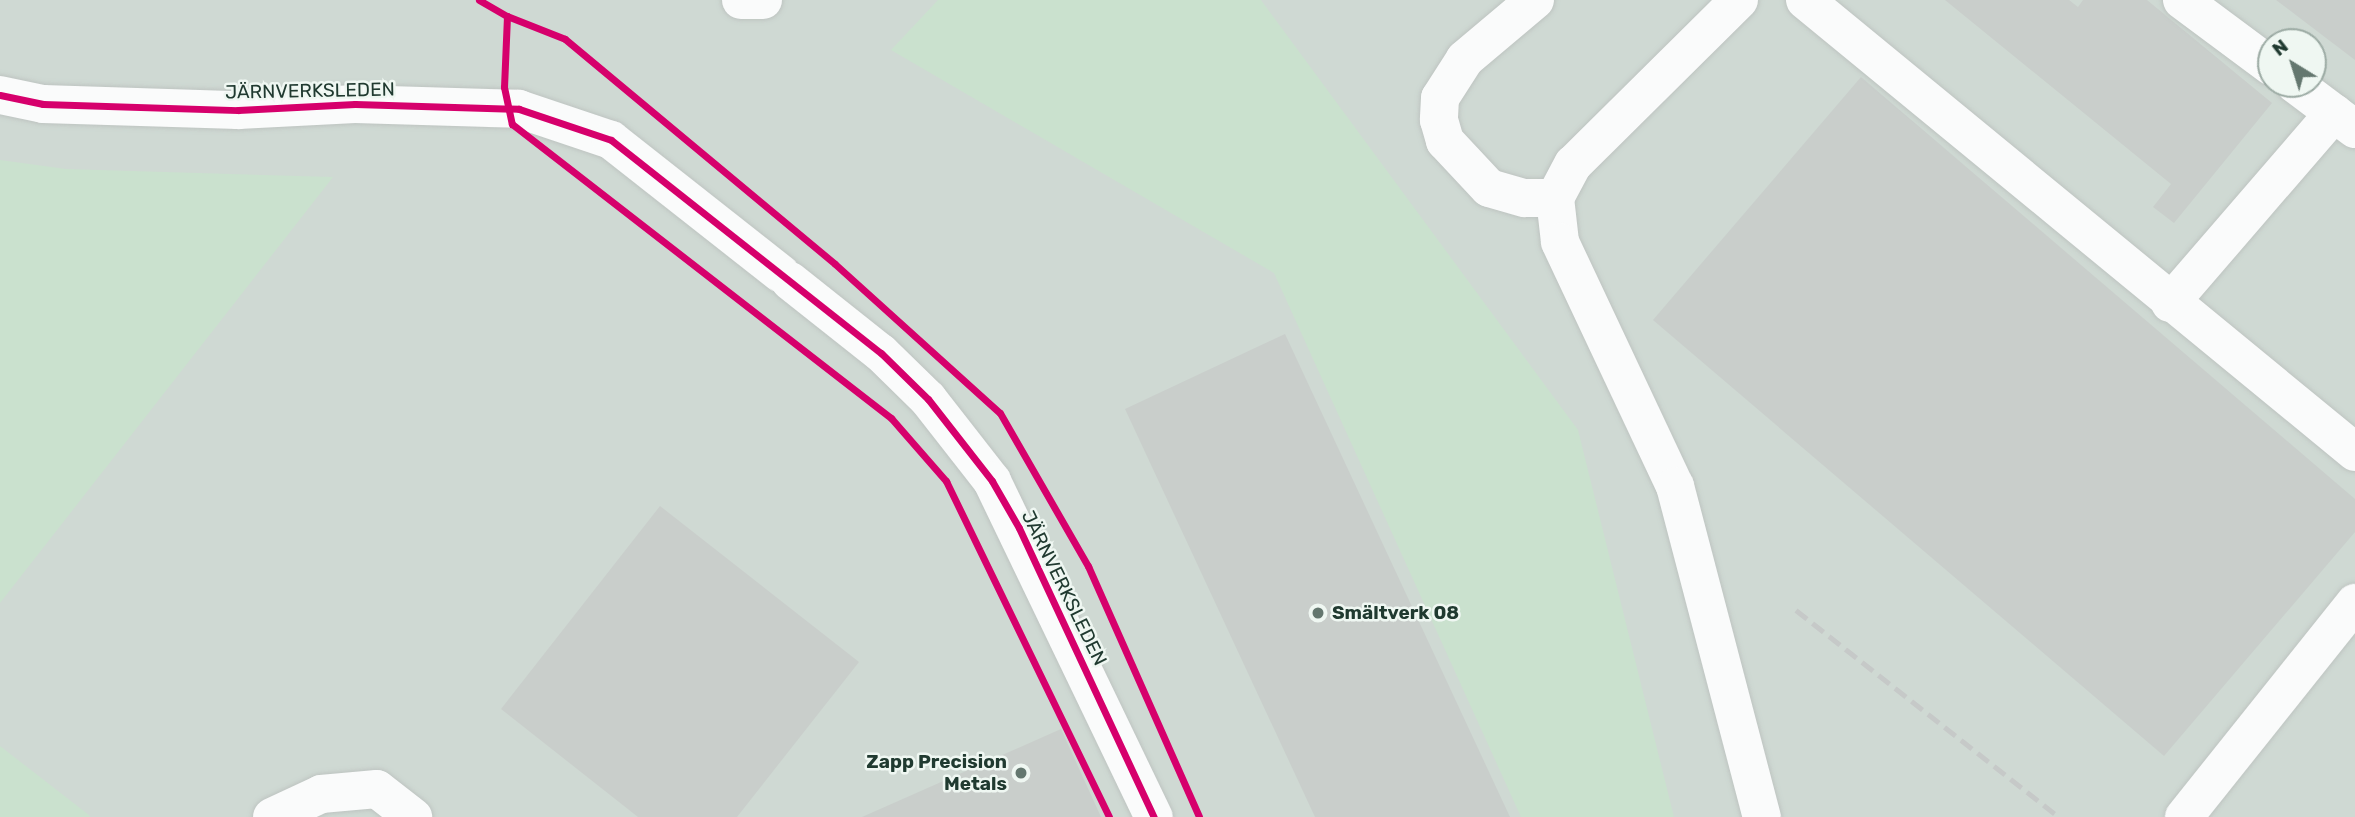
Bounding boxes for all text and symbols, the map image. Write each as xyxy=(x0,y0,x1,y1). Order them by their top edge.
north arrow xyxy=(2257,28,2327,98)
text: N xyxy=(2268,34,2292,61)
street label: JÄRNVERKSLEDEN xyxy=(225,78,395,104)
street label: JÄRNVERKSLEDEN xyxy=(1017,507,1111,669)
place label: Smältverk 08 xyxy=(1332,602,1459,624)
marker: Smältverk 08 xyxy=(1310,605,1326,621)
place label: Zapp Precision Metals xyxy=(866,751,1007,795)
marker: Zapp Precision Metals xyxy=(1013,765,1029,781)

